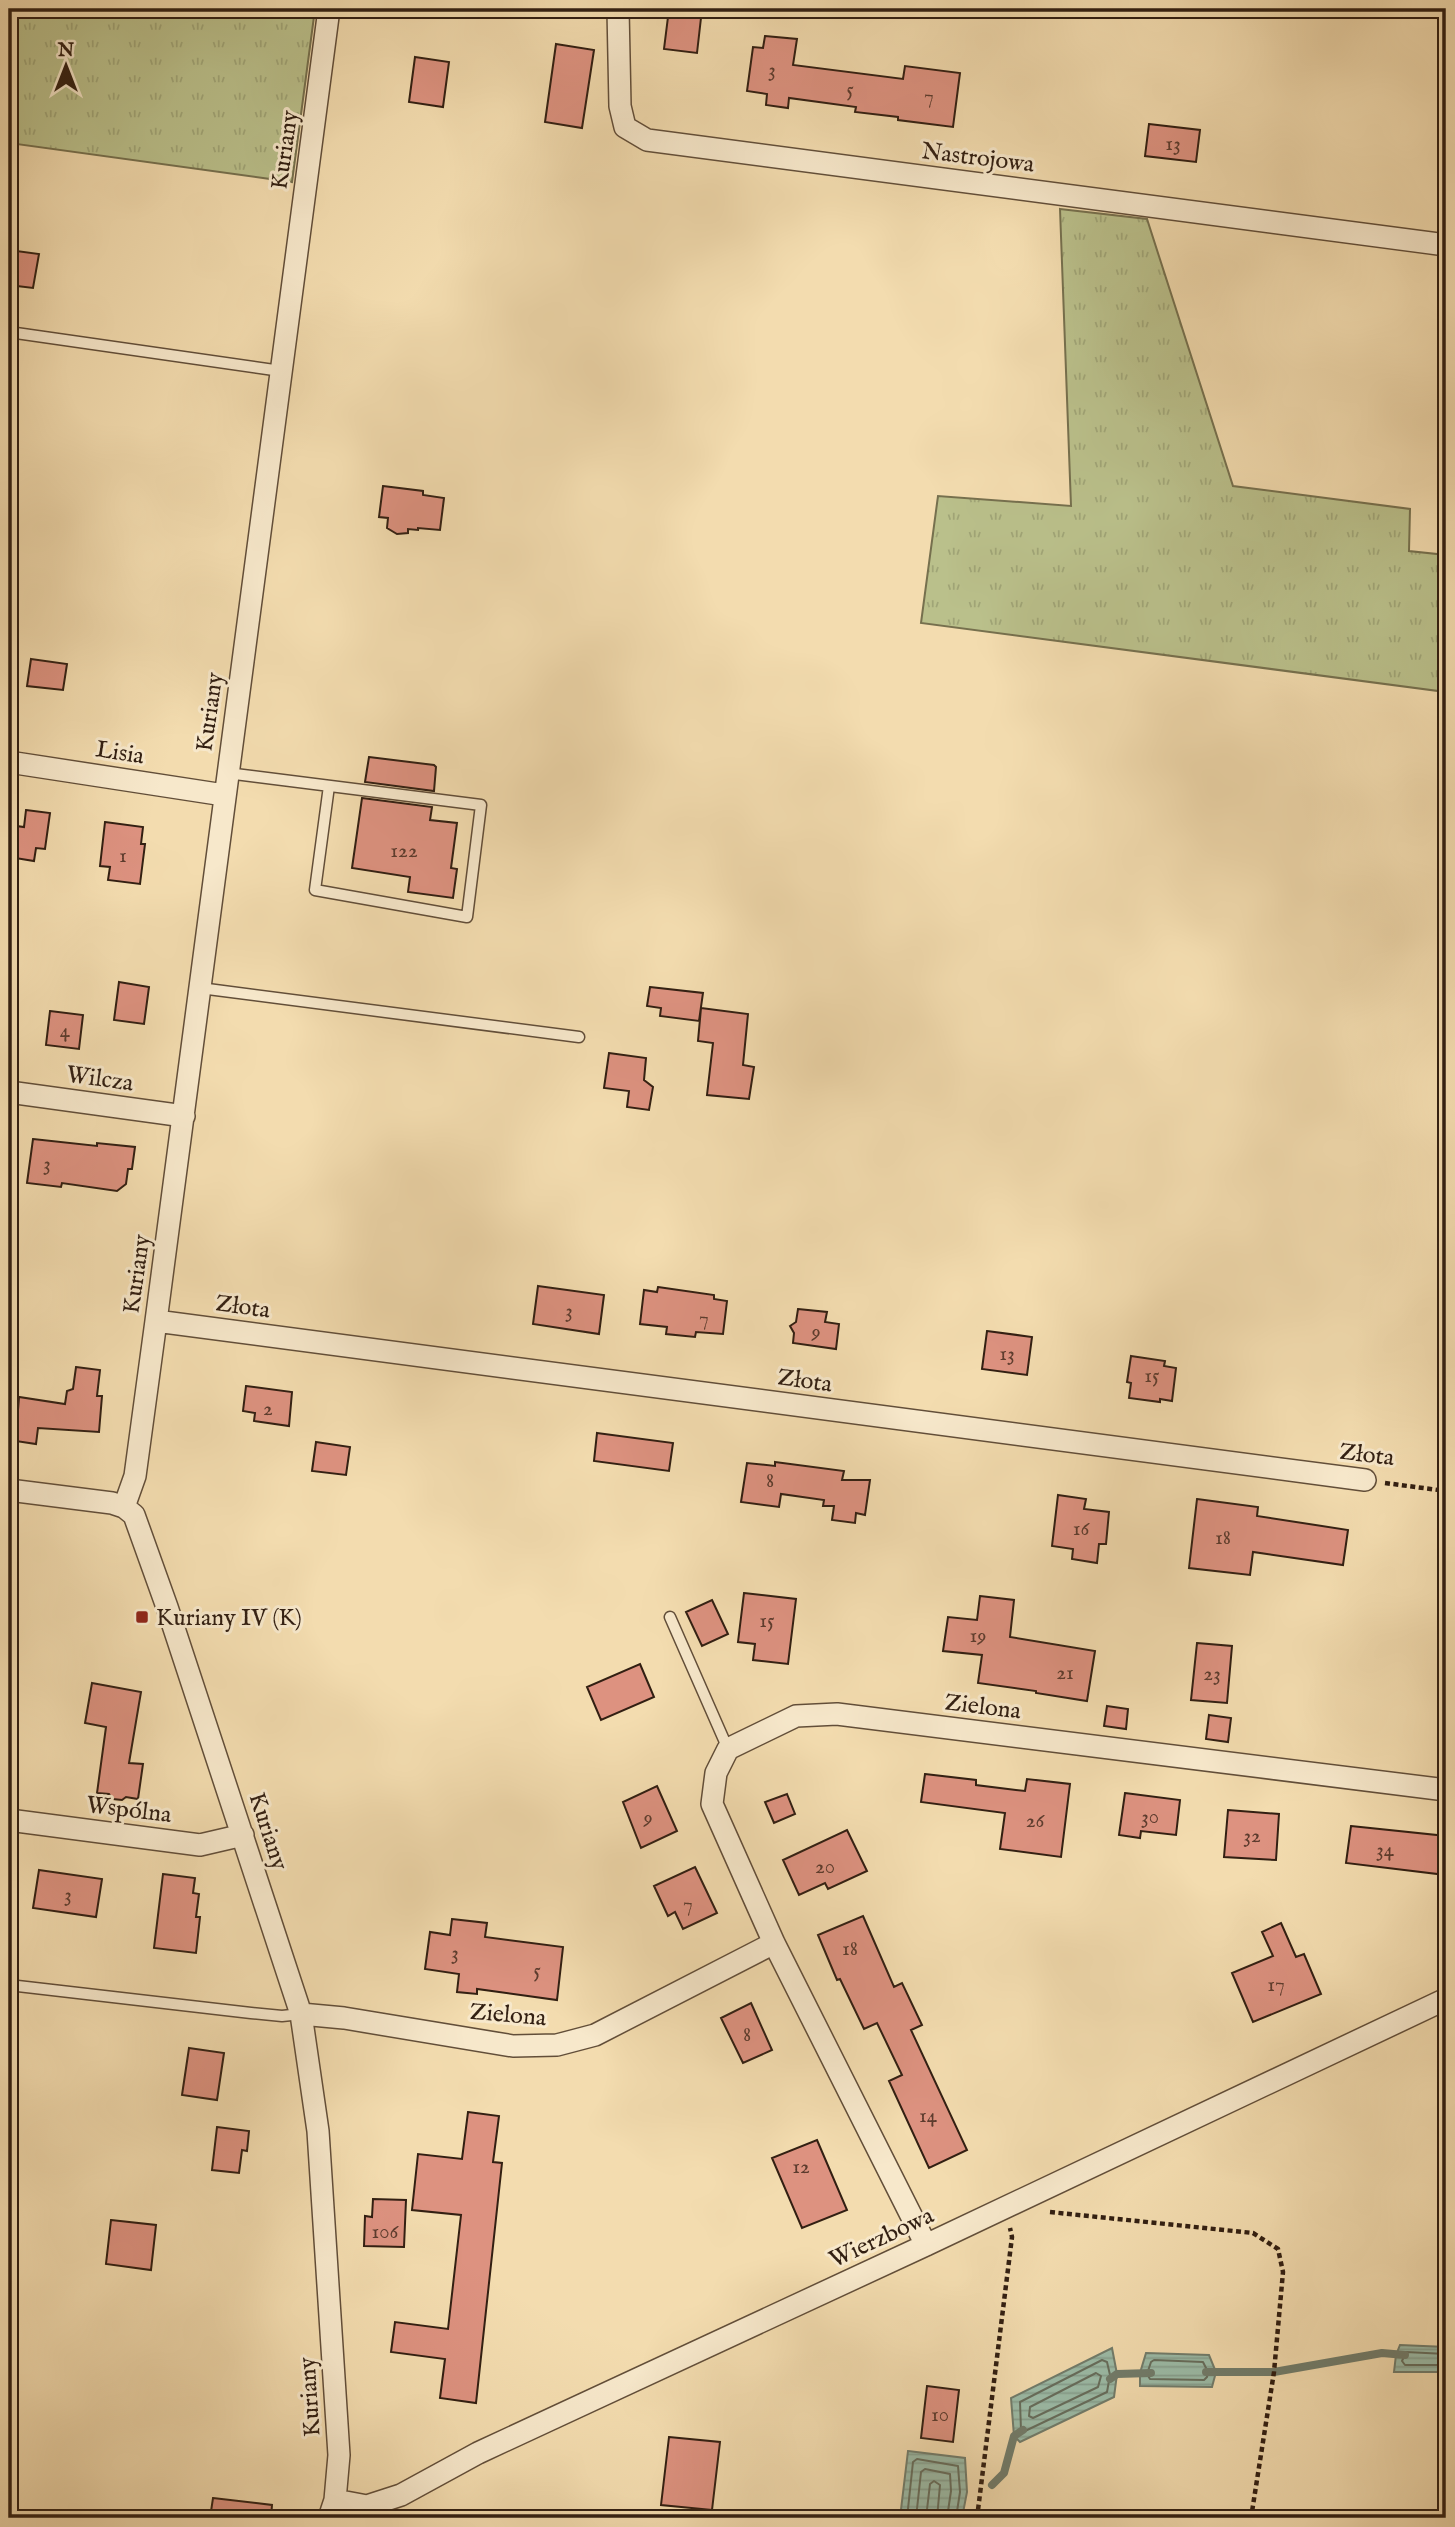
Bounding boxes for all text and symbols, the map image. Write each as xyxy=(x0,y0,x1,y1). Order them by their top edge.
north arrow xyxy=(32,32,102,102)
text: N xyxy=(57,39,75,63)
house number: 3 xyxy=(768,57,776,84)
house number: 5 xyxy=(846,77,854,104)
house number: 7 xyxy=(924,84,934,111)
street label: Kuriany xyxy=(265,108,306,192)
house number: 13 xyxy=(1165,131,1181,158)
street label: Nastrojowa xyxy=(920,136,1037,181)
street label: Kuriany xyxy=(190,670,231,754)
street label: Lisia xyxy=(93,734,147,773)
house number: 122 xyxy=(390,838,418,865)
house number: 1 xyxy=(119,843,127,870)
house number: 4 xyxy=(60,1018,71,1045)
street label: Wilcza xyxy=(64,1059,136,1100)
house number: 3 xyxy=(43,1151,51,1178)
street label: Kuriany xyxy=(117,1232,158,1316)
street label: Złota xyxy=(213,1288,273,1327)
house number: 3 xyxy=(565,1298,573,1325)
house number: 7 xyxy=(699,1306,709,1333)
house number: 9 xyxy=(810,1319,821,1346)
house number: 13 xyxy=(999,1341,1015,1368)
street label: Złota xyxy=(775,1362,835,1401)
house number: 15 xyxy=(1144,1363,1160,1390)
house number: 2 xyxy=(263,1396,273,1423)
street label: Złota xyxy=(1338,1437,1397,1474)
house number: 8 xyxy=(766,1468,774,1495)
house number: 16 xyxy=(1073,1516,1090,1543)
house number: 18 xyxy=(1215,1525,1231,1552)
place label: Kuriany IV (K) xyxy=(156,1603,302,1634)
house number: 15 xyxy=(759,1608,775,1635)
marker: Kuriany IV (K) xyxy=(134,1609,150,1625)
house number: 19 xyxy=(970,1623,987,1650)
house number: 21 xyxy=(1056,1660,1074,1687)
house number: 23 xyxy=(1203,1661,1221,1688)
street label: Zielona xyxy=(943,1687,1023,1728)
street label: Kuriany xyxy=(241,1789,295,1874)
street label: Wspólna xyxy=(84,1790,174,1831)
house number: 30 xyxy=(1141,1804,1159,1831)
house number: 9 xyxy=(642,1805,653,1832)
house number: 26 xyxy=(1026,1808,1045,1835)
house number: 32 xyxy=(1243,1823,1261,1850)
house number: 34 xyxy=(1376,1837,1395,1864)
house number: 20 xyxy=(815,1854,835,1881)
house number: 3 xyxy=(64,1882,72,1909)
house number: 7 xyxy=(683,1892,693,1919)
house number: 18 xyxy=(842,1936,858,1963)
house number: 3 xyxy=(451,1940,459,1967)
house number: 5 xyxy=(533,1958,541,1985)
house number: 17 xyxy=(1267,1972,1285,1999)
street label: Zielona xyxy=(468,1997,548,2034)
house number: 8 xyxy=(743,2022,751,2049)
house number: 14 xyxy=(919,2103,938,2130)
house number: 12 xyxy=(792,2154,810,2181)
street label: Wierzbowa xyxy=(824,2200,939,2276)
house number: 106 xyxy=(372,2219,400,2246)
street label: Kuriany xyxy=(292,2356,329,2438)
house number: 10 xyxy=(931,2402,949,2429)

